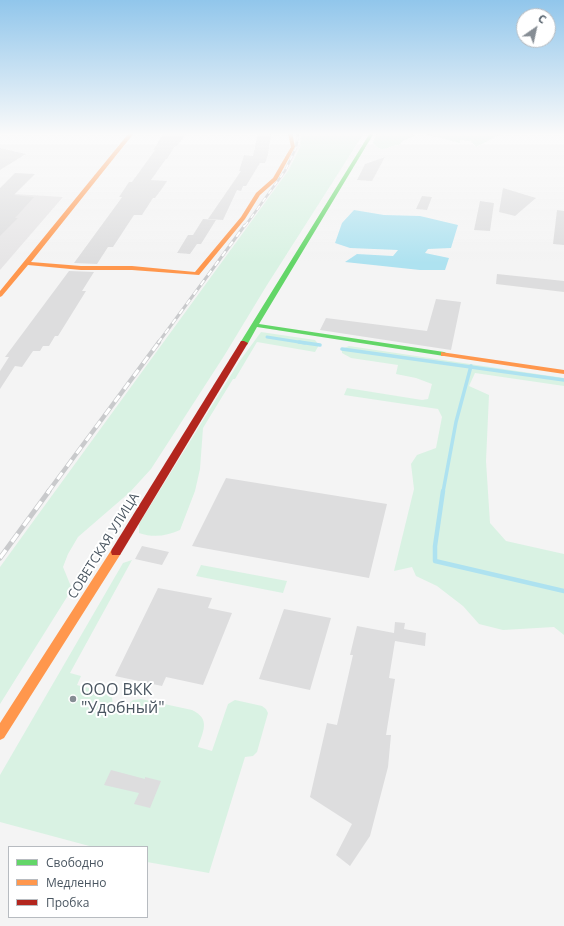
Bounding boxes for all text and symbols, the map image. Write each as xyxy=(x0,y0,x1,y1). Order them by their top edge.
north arrow xyxy=(516,8,556,48)
text: С xyxy=(535,10,550,27)
street label: СОВЕТСКАЯ УЛИЦА xyxy=(65,490,143,602)
place label: ООО ВКК "Удобный" xyxy=(81,680,165,718)
marker: ООО ВКК "Удобный" xyxy=(68,694,78,704)
legend xyxy=(8,846,148,918)
text: Свободно xyxy=(46,854,104,871)
text: Медленно xyxy=(46,874,106,891)
text: Пробка xyxy=(46,894,89,911)

